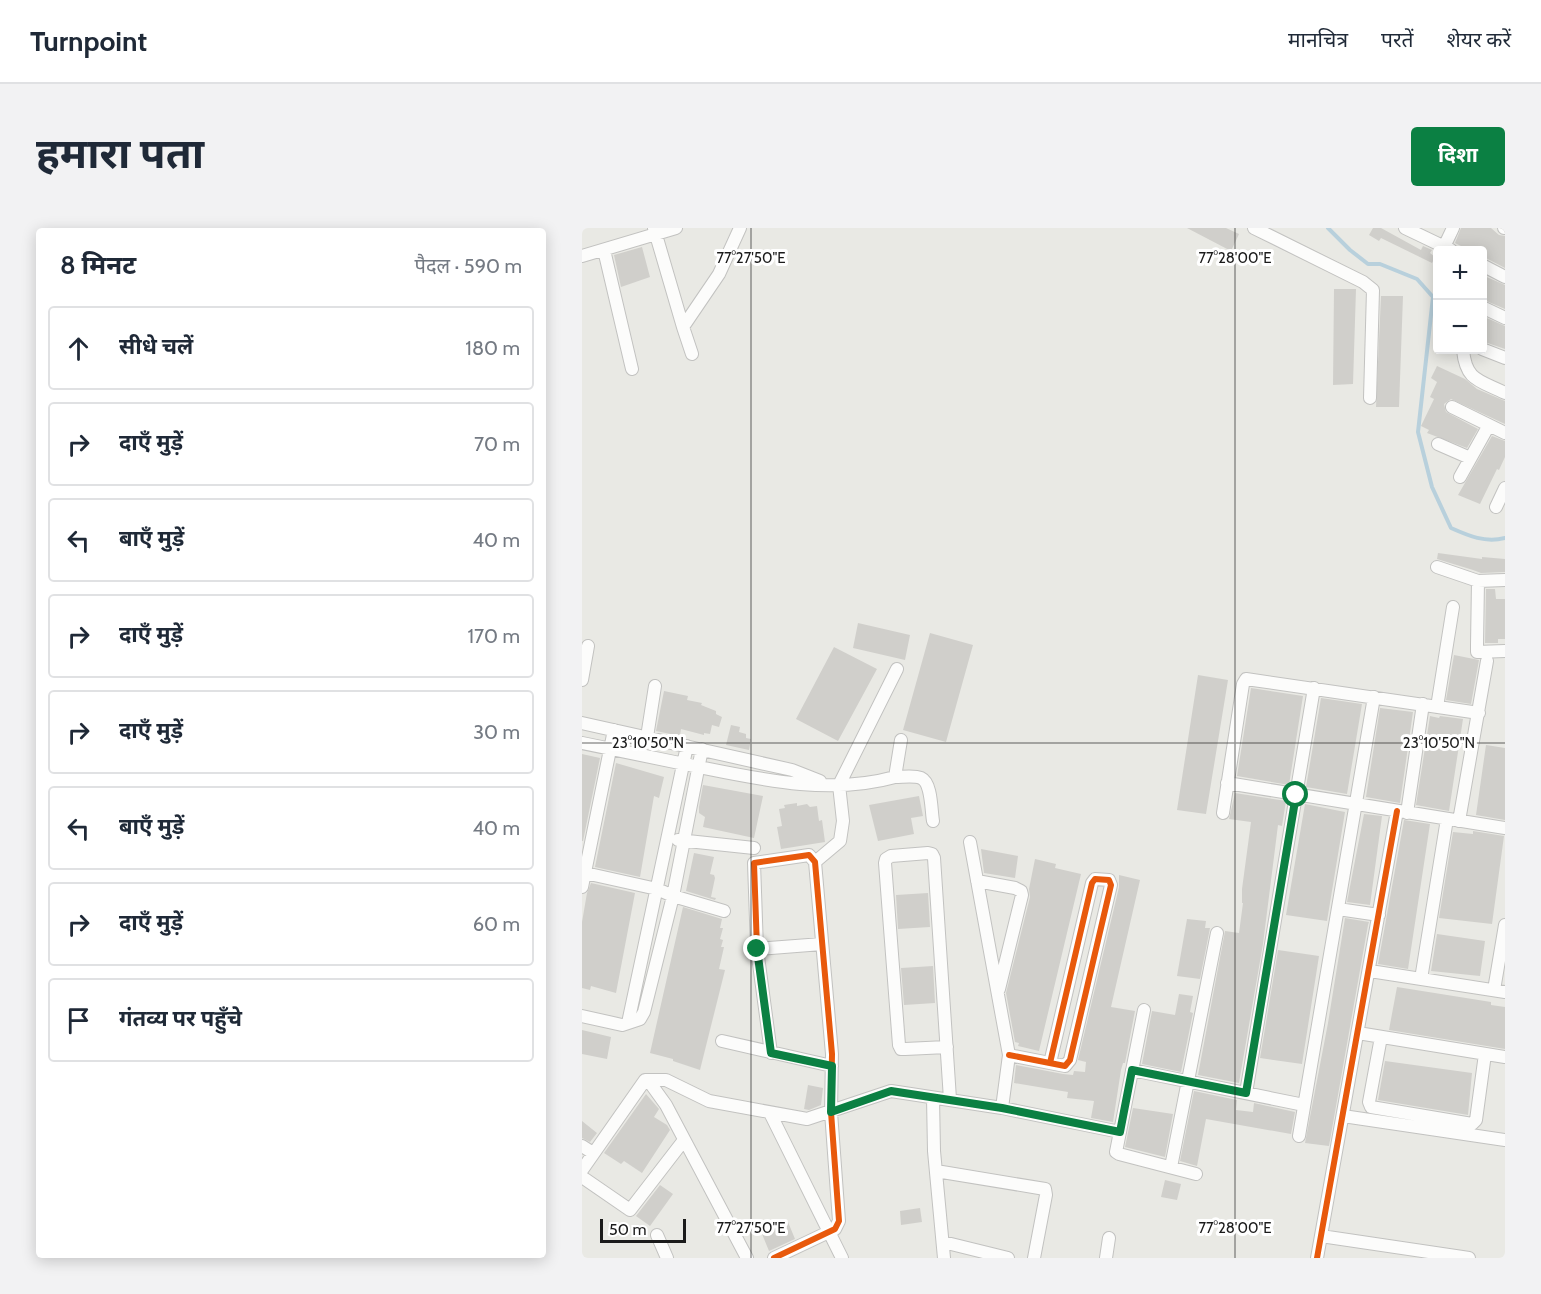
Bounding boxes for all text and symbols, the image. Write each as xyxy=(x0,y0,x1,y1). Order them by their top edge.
text: Turnpoint xyxy=(30,24,147,58)
text: मानचित्र xyxy=(1288,27,1348,52)
text: परतें xyxy=(1381,27,1414,52)
text: शेयर करें xyxy=(1447,27,1511,52)
text: हमारा पता xyxy=(36,127,204,179)
button: दिशा xyxy=(1411,127,1505,186)
map controls xyxy=(1433,246,1487,354)
button: + xyxy=(1433,246,1487,300)
text: 8 मिनट xyxy=(60,249,136,281)
text: 77°27'50"E xyxy=(716,249,786,267)
text: 77°28'00"E xyxy=(1198,249,1272,267)
text: पैदल · 590 m xyxy=(415,254,522,278)
button: − xyxy=(1433,300,1487,354)
icon: ahead xyxy=(62,332,95,365)
text: सीधे चलें xyxy=(119,333,193,360)
text: 180 m xyxy=(465,336,520,360)
icon: right xyxy=(62,428,95,461)
text: दाएँ मुड़ें xyxy=(119,429,183,456)
text: 70 m xyxy=(474,432,520,456)
icon: left xyxy=(62,524,95,557)
text: बाएँ मुड़ें xyxy=(119,525,184,552)
text: 40 m xyxy=(472,528,520,552)
icon: right xyxy=(62,620,95,653)
text: दाएँ मुड़ें xyxy=(119,621,183,648)
text: 170 m xyxy=(468,624,520,648)
icon: right xyxy=(62,716,95,749)
text: दाएँ मुड़ें xyxy=(119,717,183,744)
text: 30 m xyxy=(473,720,520,744)
text: 23°10'50"N xyxy=(612,734,684,752)
text: 23°10'50"N xyxy=(1403,734,1475,752)
route start xyxy=(1282,781,1308,807)
icon: left xyxy=(62,812,95,845)
text: बाएँ मुड़ें xyxy=(119,813,184,840)
text: 40 m xyxy=(472,816,520,840)
icon: right xyxy=(62,908,95,941)
text: दाएँ मुड़ें xyxy=(119,909,183,936)
text: 60 m xyxy=(473,912,520,936)
route end xyxy=(743,935,769,961)
icon: arrive xyxy=(62,1004,95,1037)
text: गंतव्य पर पहुँचे xyxy=(119,1005,242,1032)
scale bar xyxy=(600,1216,686,1244)
text: 77°27'50"E xyxy=(716,1219,786,1237)
text: 77°28'00"E xyxy=(1198,1219,1272,1237)
text: 50 m xyxy=(609,1220,646,1239)

